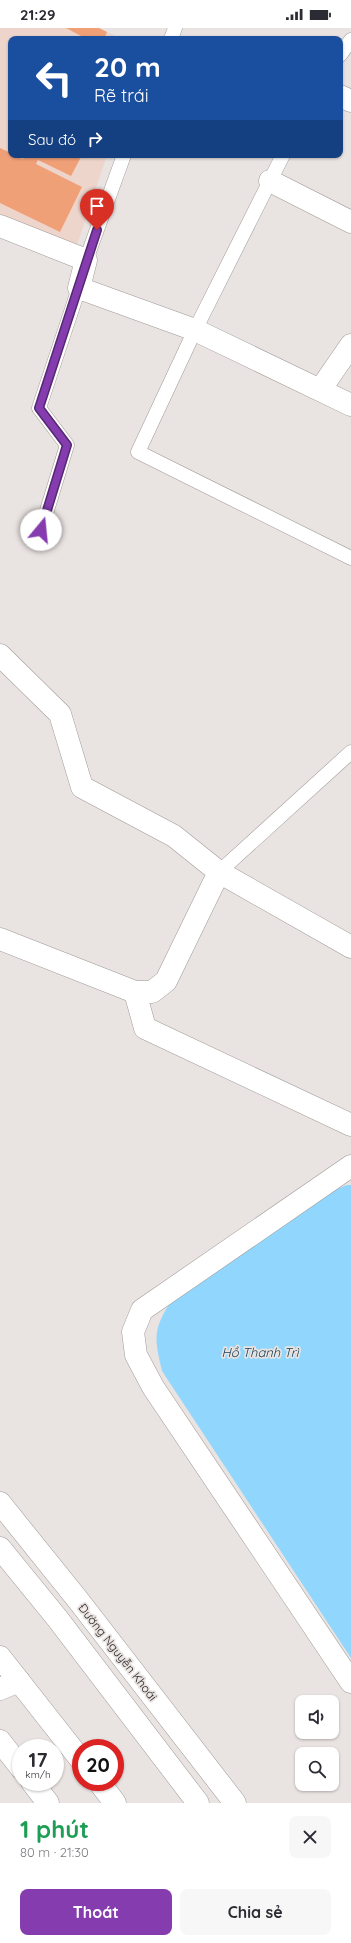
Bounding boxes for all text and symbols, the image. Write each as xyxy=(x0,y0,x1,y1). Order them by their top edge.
text: 21:29 xyxy=(20,5,56,24)
text: 20 m xyxy=(94,49,161,84)
icon: left xyxy=(28,52,80,104)
text: Rẽ trái xyxy=(94,84,149,107)
icon: right xyxy=(84,128,106,150)
text: Sau đó xyxy=(28,130,76,149)
pin xyxy=(80,189,114,230)
icon: arrive xyxy=(86,195,108,217)
position arrow xyxy=(20,509,62,551)
water label: Hồ Thanh Trì xyxy=(221,1344,300,1360)
street label: Đường Nguyễn Khoái xyxy=(75,1600,161,1704)
map controls xyxy=(295,1695,339,1791)
button: sound xyxy=(295,1695,339,1739)
speed limit sign: 20 xyxy=(72,1739,124,1791)
text: 17 xyxy=(29,1747,47,1772)
button: search xyxy=(295,1747,339,1791)
text: km/h xyxy=(25,1768,51,1781)
text: 1 phút xyxy=(20,1814,89,1844)
button: close xyxy=(289,1816,331,1858)
text: 80 m · 21:30 xyxy=(20,1844,89,1860)
button: Thoát xyxy=(20,1889,172,1935)
button: Chia sẻ xyxy=(180,1889,331,1935)

